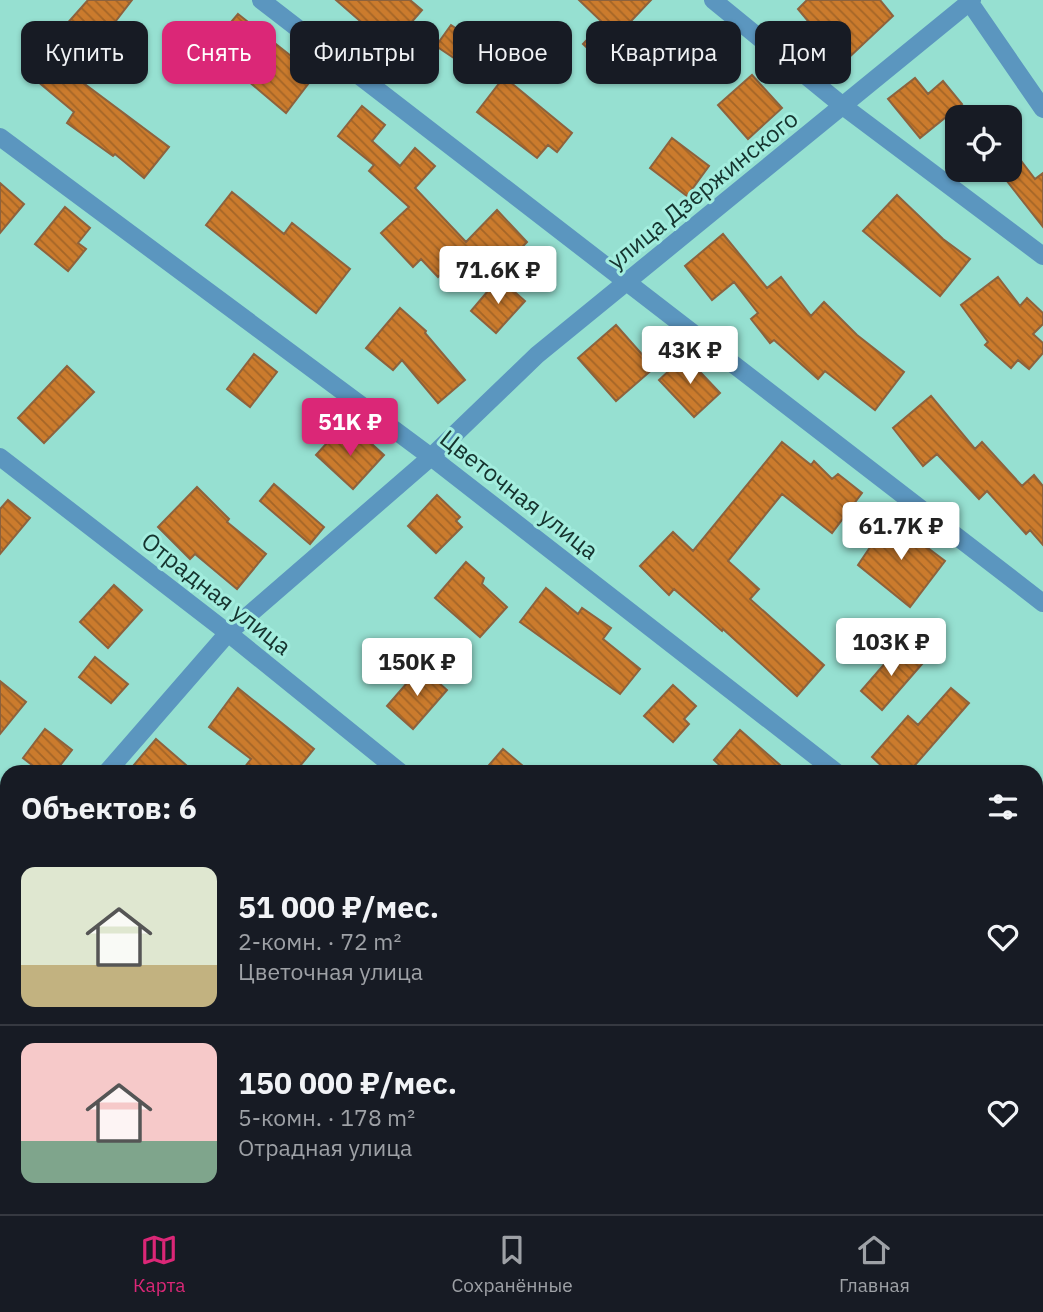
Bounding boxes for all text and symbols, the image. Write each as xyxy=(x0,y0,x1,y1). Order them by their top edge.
chip: Купить xyxy=(21,21,148,84)
chip: Снять xyxy=(162,21,276,84)
chip: Фильтры xyxy=(290,21,439,84)
chip: Новое xyxy=(453,21,572,84)
chip: Квартира xyxy=(586,21,741,84)
chip: Дом xyxy=(755,21,851,84)
street label: улица Дзержинского xyxy=(600,102,804,276)
map controls xyxy=(945,105,1022,182)
button: locate xyxy=(945,105,1022,182)
pin: 71.6K ₽ xyxy=(433,246,563,306)
text: 71.6K ₽ xyxy=(455,254,541,284)
pin: 43K ₽ xyxy=(641,326,739,386)
text: 43K ₽ xyxy=(658,334,722,364)
pin: 51K ₽ xyxy=(301,398,399,458)
text: 51K ₽ xyxy=(318,406,382,436)
street label: Цветочная улица xyxy=(434,422,606,566)
pin: 61.7K ₽ xyxy=(836,503,966,562)
text: 61.7K ₽ xyxy=(858,510,944,540)
street label: Отрадная улица xyxy=(135,525,298,662)
pin: 103K ₽ xyxy=(834,618,948,678)
text: 103K ₽ xyxy=(852,626,930,656)
pin: 150K ₽ xyxy=(360,638,474,698)
text: 150K ₽ xyxy=(378,646,456,676)
text: Объектов: 6 xyxy=(21,788,197,827)
icon: filters xyxy=(984,788,1022,826)
text: 51 000 ₽/мес. xyxy=(238,887,439,926)
icon: home xyxy=(77,895,161,979)
icon: heart xyxy=(984,918,1022,956)
text: 2-комн. · 72 m² xyxy=(238,926,401,956)
text: Цветочная улица xyxy=(238,956,423,986)
text: 150 000 ₽/мес. xyxy=(238,1063,457,1102)
icon: home xyxy=(77,1071,161,1155)
icon: heart xyxy=(984,1094,1022,1132)
text: 5-комн. · 178 m² xyxy=(238,1102,415,1132)
text: Отрадная улица xyxy=(238,1132,412,1162)
tab: Карта xyxy=(133,1231,185,1297)
tab: Сохранённые xyxy=(452,1231,573,1297)
tab: Главная xyxy=(839,1231,910,1297)

